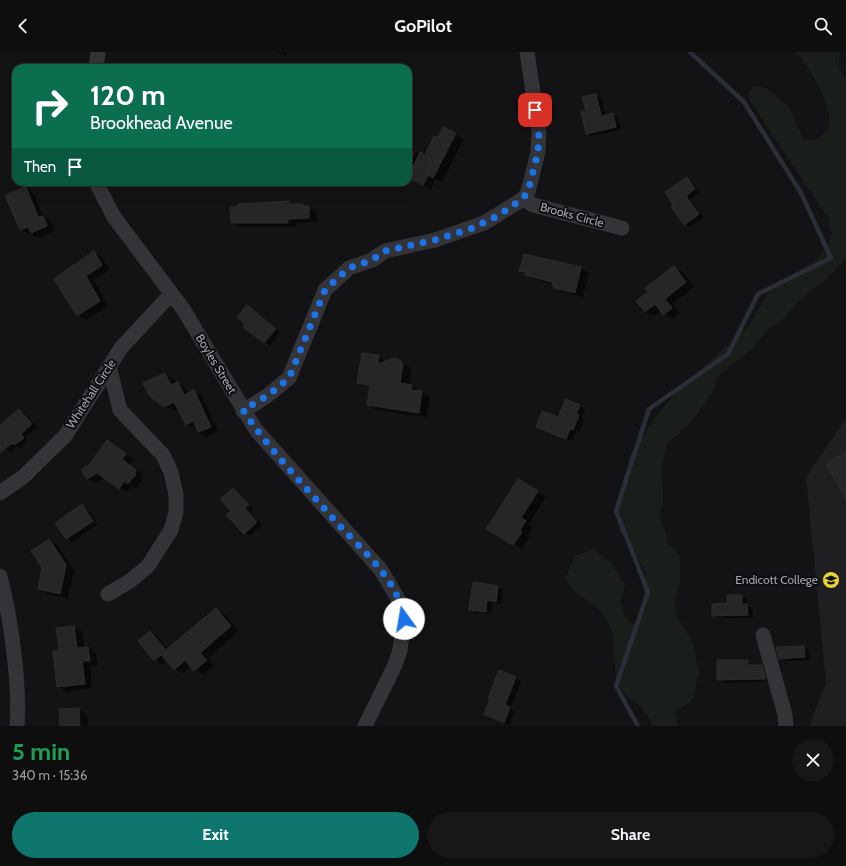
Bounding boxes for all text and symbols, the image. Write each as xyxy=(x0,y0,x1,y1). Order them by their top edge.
icon: back xyxy=(12,15,34,37)
text: GoPilot xyxy=(394,15,452,37)
icon: search xyxy=(812,15,834,37)
text: 120 m xyxy=(90,78,166,112)
icon: right xyxy=(24,80,76,132)
pin xyxy=(518,93,552,127)
icon: arrive xyxy=(524,99,546,121)
text: Brookhead Avenue xyxy=(90,112,233,134)
icon: arrive xyxy=(64,156,86,178)
text: Then xyxy=(24,158,56,176)
street label: Brooks Circle xyxy=(539,199,606,230)
street label: Boyles Street xyxy=(193,331,240,396)
street label: Whitehall Circle xyxy=(63,356,119,431)
school or university icon: Endicott College xyxy=(821,570,841,590)
place label: Endicott College xyxy=(735,572,818,587)
position arrow xyxy=(383,598,425,640)
text: 5 min xyxy=(12,737,70,766)
button: close xyxy=(792,739,834,781)
text: 340 m · 15:36 xyxy=(12,767,87,783)
button: Exit xyxy=(12,812,419,858)
button: Share xyxy=(427,812,834,858)

